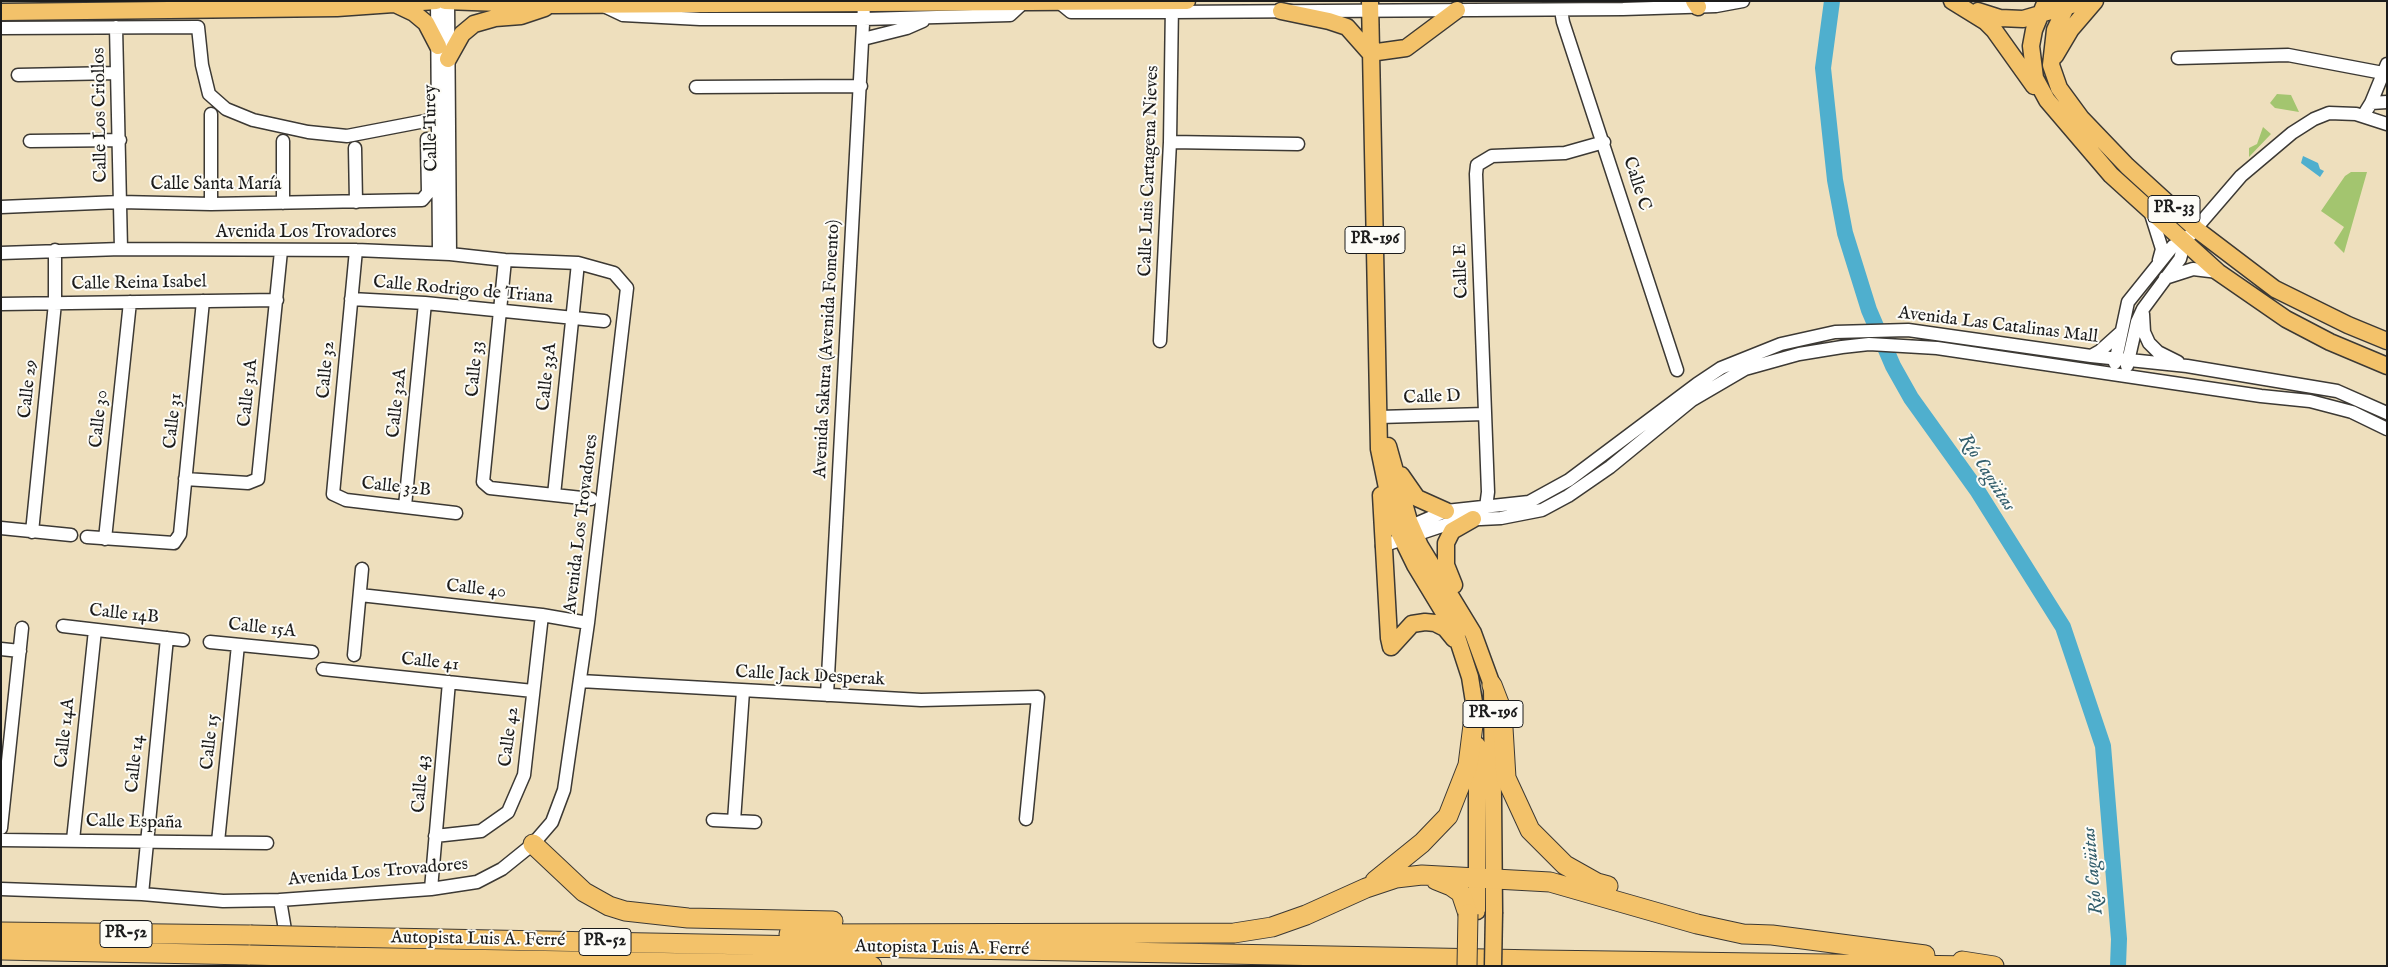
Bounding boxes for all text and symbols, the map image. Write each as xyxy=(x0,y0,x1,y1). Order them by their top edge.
street label: Calle Los Criollos xyxy=(89,47,113,183)
street label: Calle Luis Cartagena Nieves xyxy=(1136,65,1164,277)
street label: Calle Turey xyxy=(420,84,444,172)
street label: Calle C xyxy=(1617,154,1655,214)
street label: Calle Santa María xyxy=(151,174,281,196)
road number: PR-33 xyxy=(2148,195,2200,222)
street label: Avenida Sakura (Avenida Fomento) xyxy=(810,219,846,479)
street label: Avenida Los Trovadores xyxy=(216,222,396,244)
road number: PR-196 xyxy=(1345,226,1405,254)
street label: Calle E xyxy=(1450,243,1474,299)
street label: Calle Reina Isabel xyxy=(71,272,207,296)
street label: Calle Rodrigo de Triana xyxy=(372,272,554,310)
street label: Avenida Las Catalinas Mall xyxy=(1897,303,2099,349)
street label: Calle 32 xyxy=(314,340,340,400)
street label: Calle 33 xyxy=(463,340,489,398)
street label: Calle 33A xyxy=(534,342,562,412)
street label: Calle 31A xyxy=(235,358,263,428)
street label: Calle 29 xyxy=(15,359,43,419)
street label: Calle 32A xyxy=(384,367,412,439)
street label: Calle D xyxy=(1403,386,1461,410)
street label: Calle 30 xyxy=(86,389,114,449)
street label: Calle 31 xyxy=(160,392,188,450)
water label: Río Cagüitas xyxy=(1952,430,2020,516)
street label: Avenida Los Trovadores xyxy=(560,433,604,615)
street label: Calle 32B xyxy=(360,474,432,502)
street label: Calle 40 xyxy=(445,576,507,604)
street label: Calle 14B xyxy=(88,601,160,629)
street label: Calle 15A xyxy=(227,615,297,643)
street label: Calle 41 xyxy=(400,649,460,677)
street label: Calle Jack Desperak xyxy=(735,662,885,692)
street label: Calle 14A xyxy=(52,697,80,769)
road number: PR-196 xyxy=(1463,701,1523,728)
street label: Calle 42 xyxy=(496,706,524,768)
street label: Calle 15 xyxy=(197,713,225,771)
street label: Calle 14 xyxy=(122,734,150,794)
street label: Calle 43 xyxy=(409,754,435,814)
street label: Calle España xyxy=(86,811,182,835)
water label: Río Cagüitas xyxy=(2079,826,2109,916)
street label: Avenida Los Trovadores xyxy=(287,854,469,892)
road number: PR-52 xyxy=(100,921,152,948)
street label: Autopista Luis A. Ferré xyxy=(391,928,565,952)
road number: PR-52 xyxy=(579,929,631,956)
street label: Autopista Luis A. Ferré xyxy=(855,937,1029,961)

